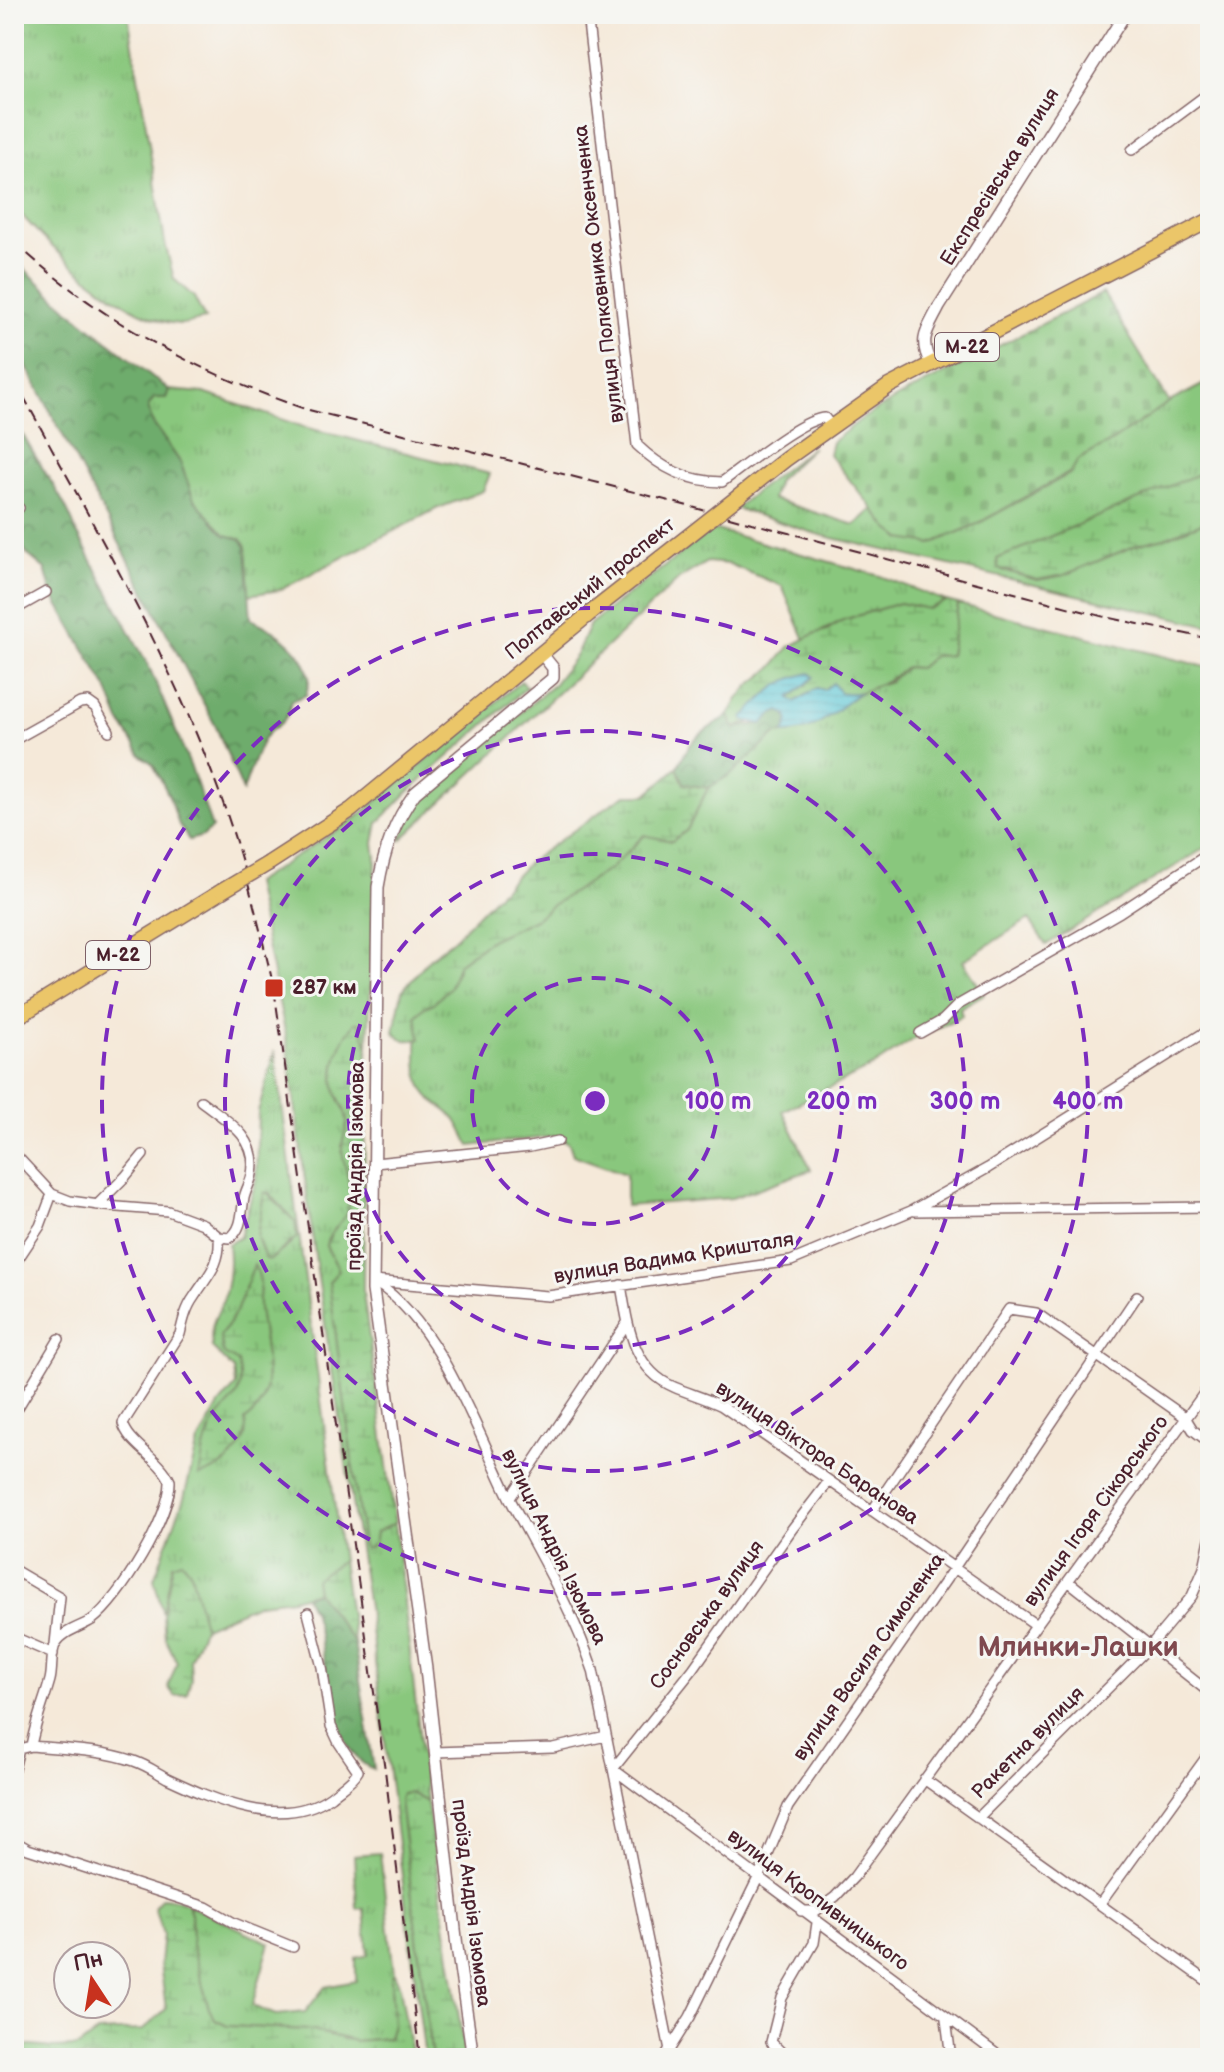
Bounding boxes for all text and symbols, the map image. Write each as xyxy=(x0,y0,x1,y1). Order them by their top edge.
street label: Експресівська вулиця xyxy=(936,84,1064,270)
street label: вулиця Полковника Оксенченка xyxy=(569,123,629,424)
road number: М-22 xyxy=(935,333,999,361)
street label: Полтавський проспект xyxy=(500,513,680,665)
road number: М-22 xyxy=(86,941,150,969)
place label: 287 км xyxy=(292,976,357,1000)
marker: 287 км xyxy=(263,977,285,999)
street label: проїзд Андрія Ізюмова xyxy=(342,1061,370,1271)
centre of rings xyxy=(581,1087,609,1115)
text: 100 m xyxy=(685,1087,751,1116)
text: 200 m xyxy=(807,1087,877,1116)
text: 300 m xyxy=(930,1087,1000,1116)
text: 400 m xyxy=(1053,1087,1124,1116)
street label: вулиця Вадима Кришталя xyxy=(552,1227,796,1289)
street label: вулиця Віктора Баранова xyxy=(711,1376,923,1530)
street label: вулиця Ігоря Сікорського xyxy=(1019,1411,1173,1611)
street label: вулиця Андрія Ізюмова xyxy=(496,1445,612,1649)
street label: Сосновська вулиця xyxy=(645,1536,769,1694)
street label: вулиця Василя Симоненка xyxy=(788,1548,950,1765)
district label: Млинки-Лашки xyxy=(977,1631,1179,1664)
street label: Ракетна вулиця xyxy=(967,1682,1089,1804)
street label: проїзд Андрія Ізюмова xyxy=(446,1798,496,2009)
street label: вулиця Кропивницького xyxy=(723,1824,913,1976)
north arrow xyxy=(52,1940,132,2020)
text: Пн xyxy=(71,1946,105,1978)

